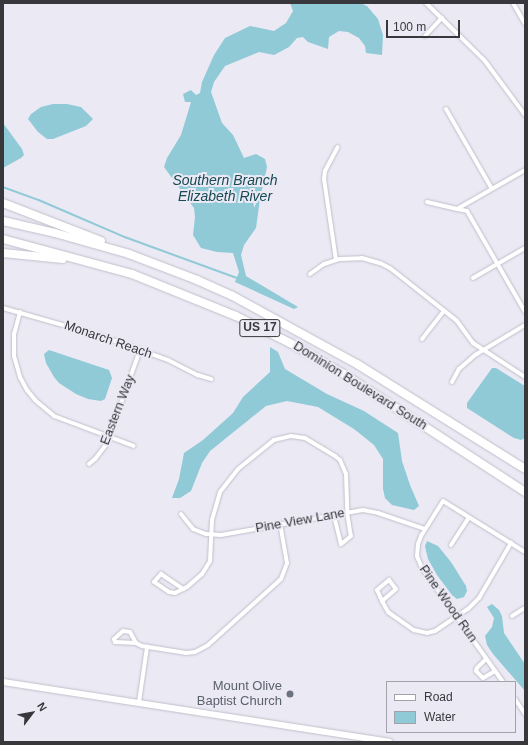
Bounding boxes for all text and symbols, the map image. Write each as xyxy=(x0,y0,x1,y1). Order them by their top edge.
scale bar xyxy=(388,12,462,38)
text: 100 m xyxy=(393,20,426,34)
water label: Southern Branch Elizabeth River xyxy=(172,172,278,204)
street label: Monarch Reach xyxy=(62,318,154,362)
road number: US 17 xyxy=(239,318,281,338)
street label: Dominion Boulevard South xyxy=(290,338,430,434)
street label: Eastern Way xyxy=(97,373,139,447)
street label: Pine View Lane xyxy=(254,505,346,537)
street label: Pine Wood Run xyxy=(416,562,480,646)
place label: Mount Olive Baptist Church xyxy=(197,679,282,710)
legend xyxy=(386,681,516,733)
marker: Mount Olive Baptist Church xyxy=(285,689,295,699)
text: Road xyxy=(424,690,453,704)
north arrow xyxy=(12,693,52,733)
text: N xyxy=(35,700,49,713)
text: Water xyxy=(424,710,456,724)

